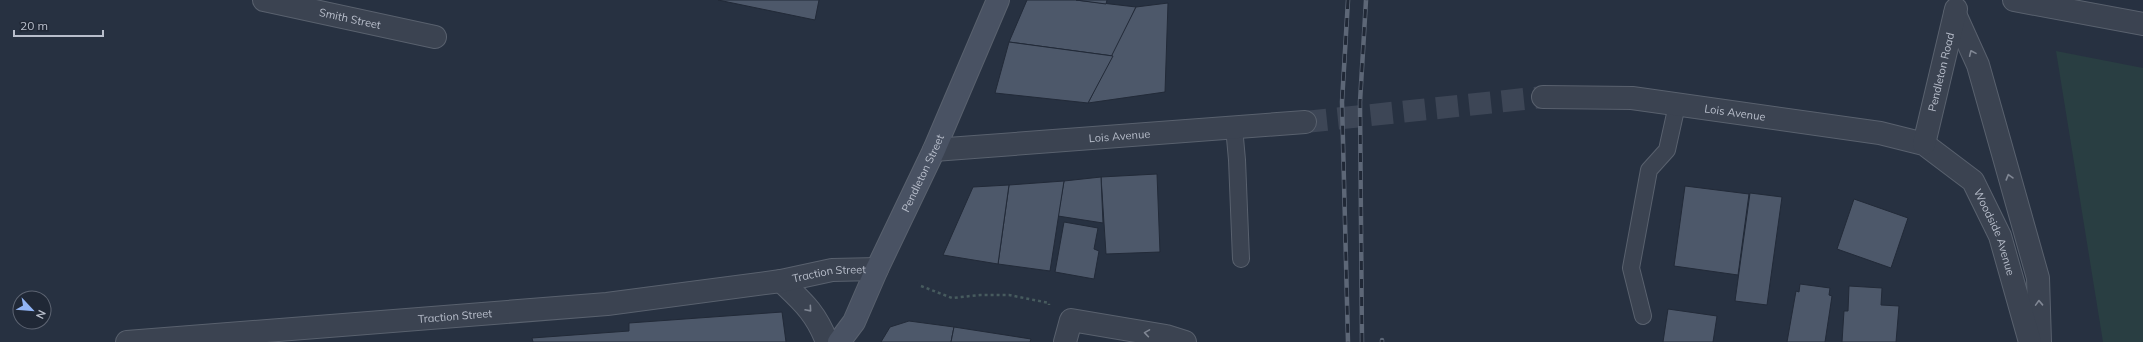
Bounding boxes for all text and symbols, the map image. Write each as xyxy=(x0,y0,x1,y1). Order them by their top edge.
street label: Smith Street xyxy=(318,5,382,32)
scale bar xyxy=(14,12,103,38)
text: 20 m xyxy=(20,18,48,33)
street label: Pendleton Road xyxy=(1925,31,1957,113)
one-way arrow xyxy=(1969,49,1977,57)
street label: Lois Avenue xyxy=(1704,101,1766,124)
street label: Lois Avenue xyxy=(1088,127,1151,145)
street label: Pendleton Street xyxy=(898,132,947,214)
one-way arrow xyxy=(2006,174,2014,180)
street label: Woodside Avenue xyxy=(1971,186,2018,277)
street label: Traction Street xyxy=(791,262,866,285)
north arrow xyxy=(12,290,52,330)
one-way arrow xyxy=(2035,300,2043,306)
one-way arrow xyxy=(804,304,811,311)
street label: Traction Street xyxy=(417,306,493,326)
text: N xyxy=(33,308,49,321)
one-way arrow xyxy=(1144,329,1150,338)

